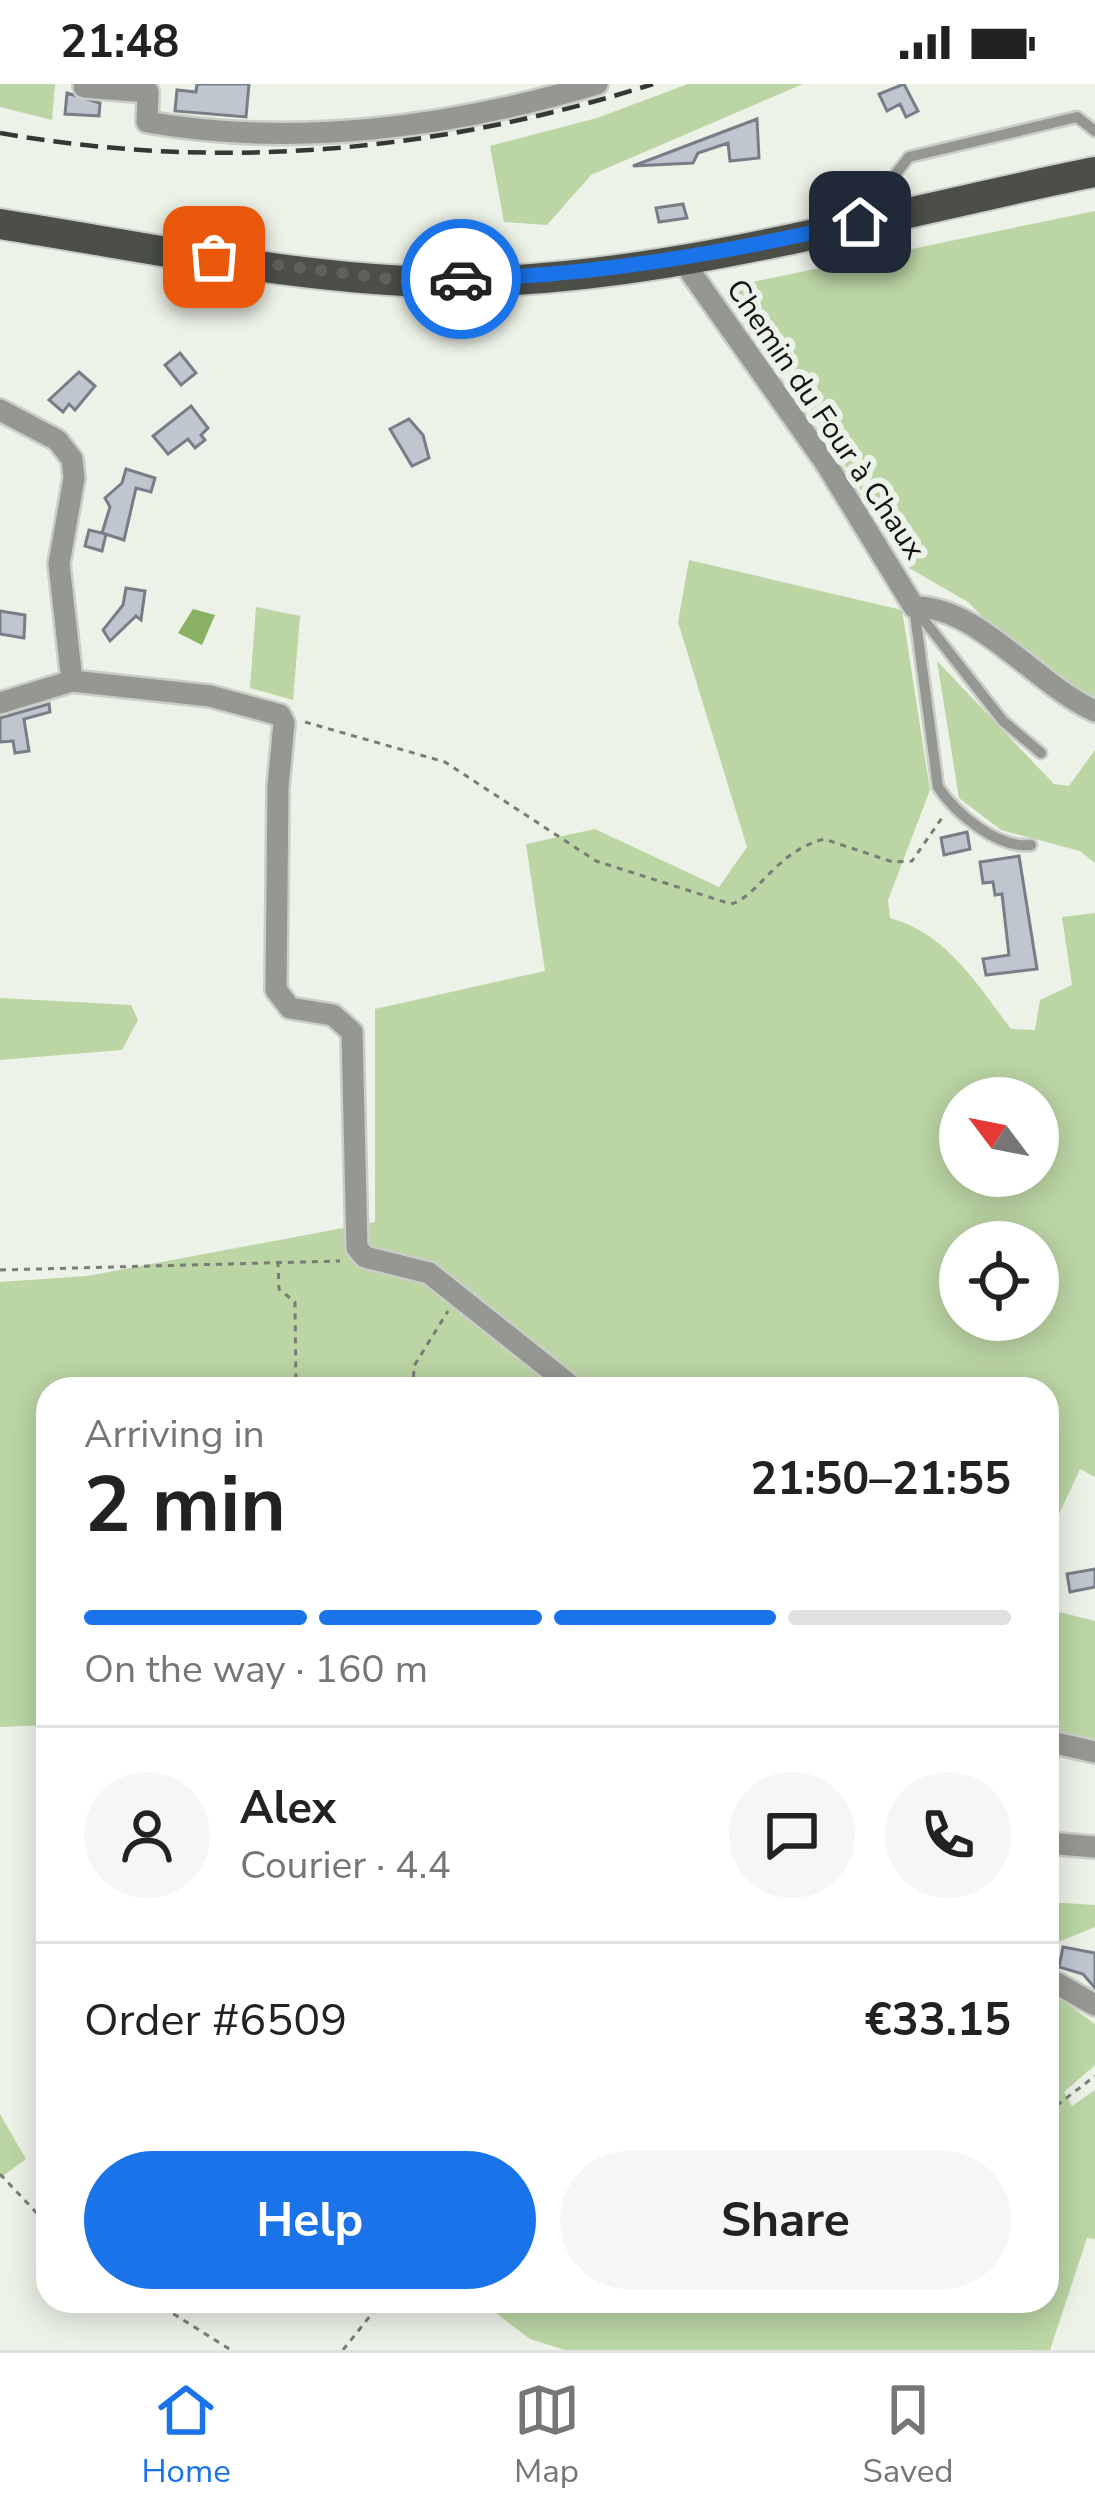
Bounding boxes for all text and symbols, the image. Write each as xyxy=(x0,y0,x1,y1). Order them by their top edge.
text: 21:48 xyxy=(60,12,179,73)
pin xyxy=(809,171,911,273)
icon: home xyxy=(827,189,893,255)
pin xyxy=(163,206,265,308)
courier xyxy=(401,219,521,339)
icon: bag xyxy=(181,224,247,290)
icon: car xyxy=(428,246,494,312)
street label: Chemin du Four à Chaux xyxy=(716,271,935,568)
north arrow xyxy=(939,1077,1059,1197)
map controls xyxy=(939,1077,1059,1341)
button: locate xyxy=(939,1221,1059,1341)
text: Arriving in xyxy=(84,1408,265,1461)
text: 21:50–21:55 xyxy=(750,1449,1011,1510)
text: 2 min xyxy=(84,1452,286,1559)
text: On the way · 160 m xyxy=(84,1643,428,1696)
button: person xyxy=(84,1772,210,1898)
button: chat xyxy=(729,1772,855,1898)
button: phone xyxy=(885,1772,1011,1898)
text: Alex xyxy=(240,1778,336,1839)
text: Courier · 4.4 xyxy=(240,1839,451,1892)
text: Order #6509 xyxy=(84,1990,347,2051)
text: €33.15 xyxy=(865,1990,1011,2051)
button: Help xyxy=(84,2151,536,2289)
button: Share xyxy=(560,2151,1011,2289)
tab: Home xyxy=(141,2377,231,2494)
tab: Map xyxy=(514,2377,580,2494)
tab: Saved xyxy=(862,2377,954,2494)

